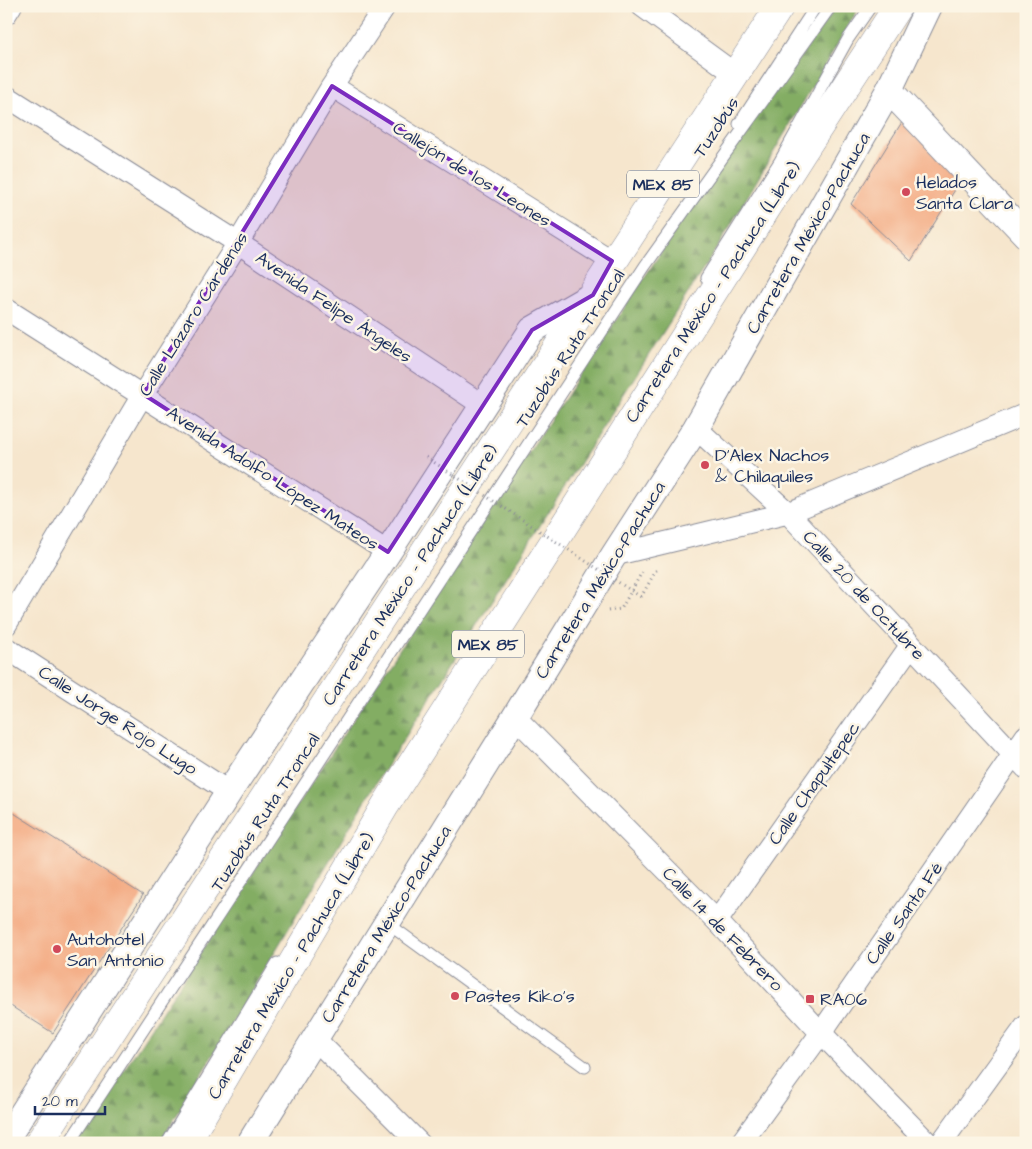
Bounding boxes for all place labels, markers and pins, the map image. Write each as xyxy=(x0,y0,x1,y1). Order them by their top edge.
place label: Helados Santa Clara xyxy=(916,170,1013,216)
marker: Helados Santa Clara xyxy=(900,186,912,198)
place label: D'Alex Nachos & Chilaquiles xyxy=(715,443,829,489)
marker: D'Alex Nachos & Chilaquiles xyxy=(699,459,711,471)
place label: Autohotel San Antonio xyxy=(67,927,164,973)
marker: Autohotel San Antonio xyxy=(51,943,63,955)
place label: Pastes Kiko's xyxy=(465,984,575,1009)
place label: RA06 xyxy=(820,987,867,1012)
marker: Pastes Kiko's xyxy=(449,990,461,1002)
marker: RA06 xyxy=(804,993,816,1005)

